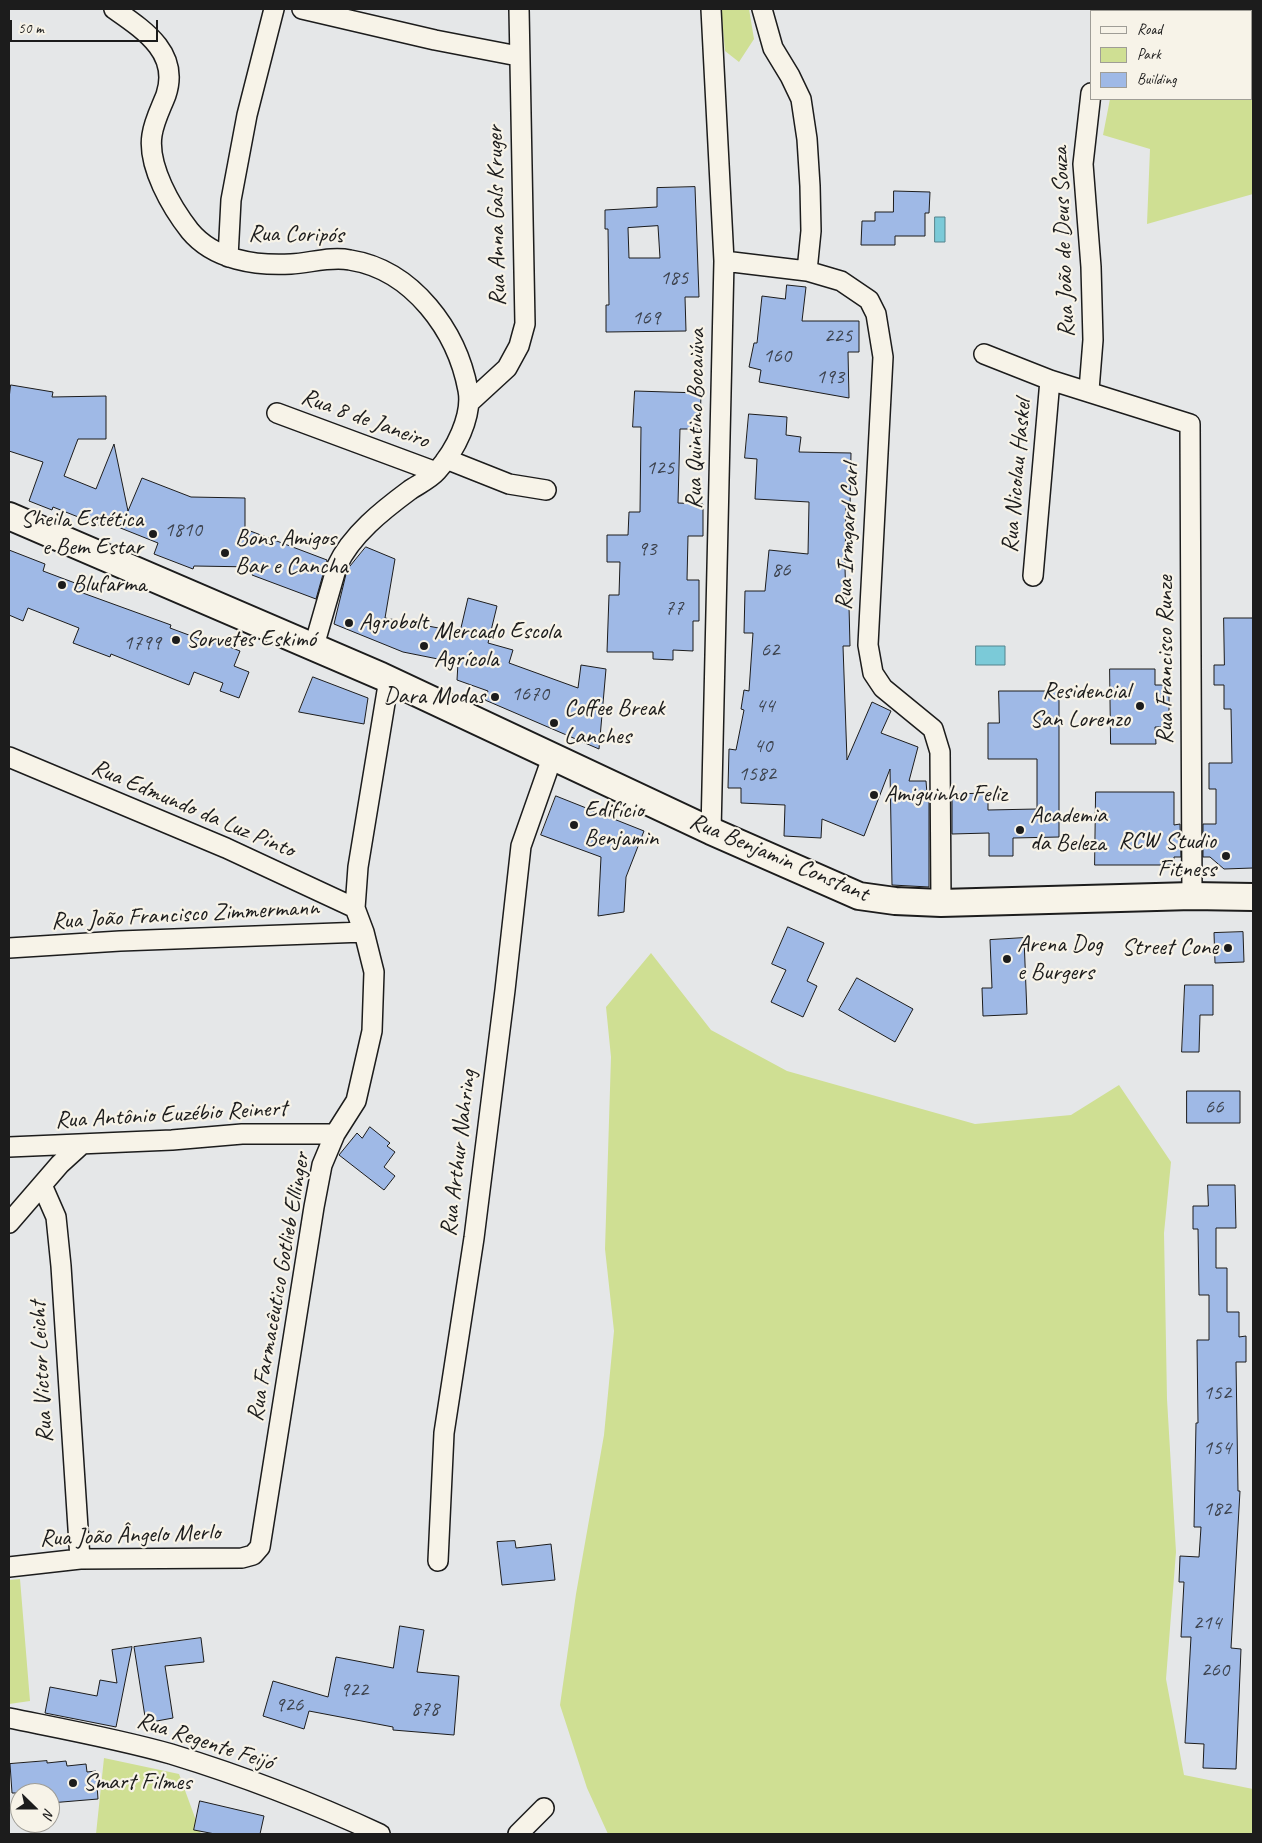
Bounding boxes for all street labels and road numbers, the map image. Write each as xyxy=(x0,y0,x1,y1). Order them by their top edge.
street label: Rua Anna Gals Kruger xyxy=(481,125,513,307)
street label: Rua João de Deus Souza xyxy=(1046,146,1082,338)
street label: Rua Coripós xyxy=(248,220,344,250)
street label: Rua Quintino Bocaiúva xyxy=(680,328,712,510)
street label: Rua 8 de Janeiro xyxy=(297,383,433,455)
street label: Rua Nicolau Haskel xyxy=(996,398,1038,554)
street label: Rua Irmgard Carl xyxy=(830,463,866,611)
street label: Rua Francisco Runze xyxy=(1152,576,1180,744)
street label: Rua Edmundo da Luz Pinto xyxy=(87,753,299,865)
street label: Rua Benjamin Constant xyxy=(685,807,873,909)
street label: Rua João Francisco Zimmermann xyxy=(50,894,320,936)
street label: Rua Arthur Nahring xyxy=(434,1068,484,1238)
street label: Rua Antônio Euzébio Reinert xyxy=(54,1095,288,1135)
street label: Rua Farmacêutico Gotlieb Ellinger xyxy=(241,1150,317,1424)
street label: Rua Victor Leicht xyxy=(24,1300,60,1444)
street label: Rua João Ângelo Merlo xyxy=(39,1518,221,1554)
street label: Rua Regente Feijó xyxy=(133,1706,277,1778)

